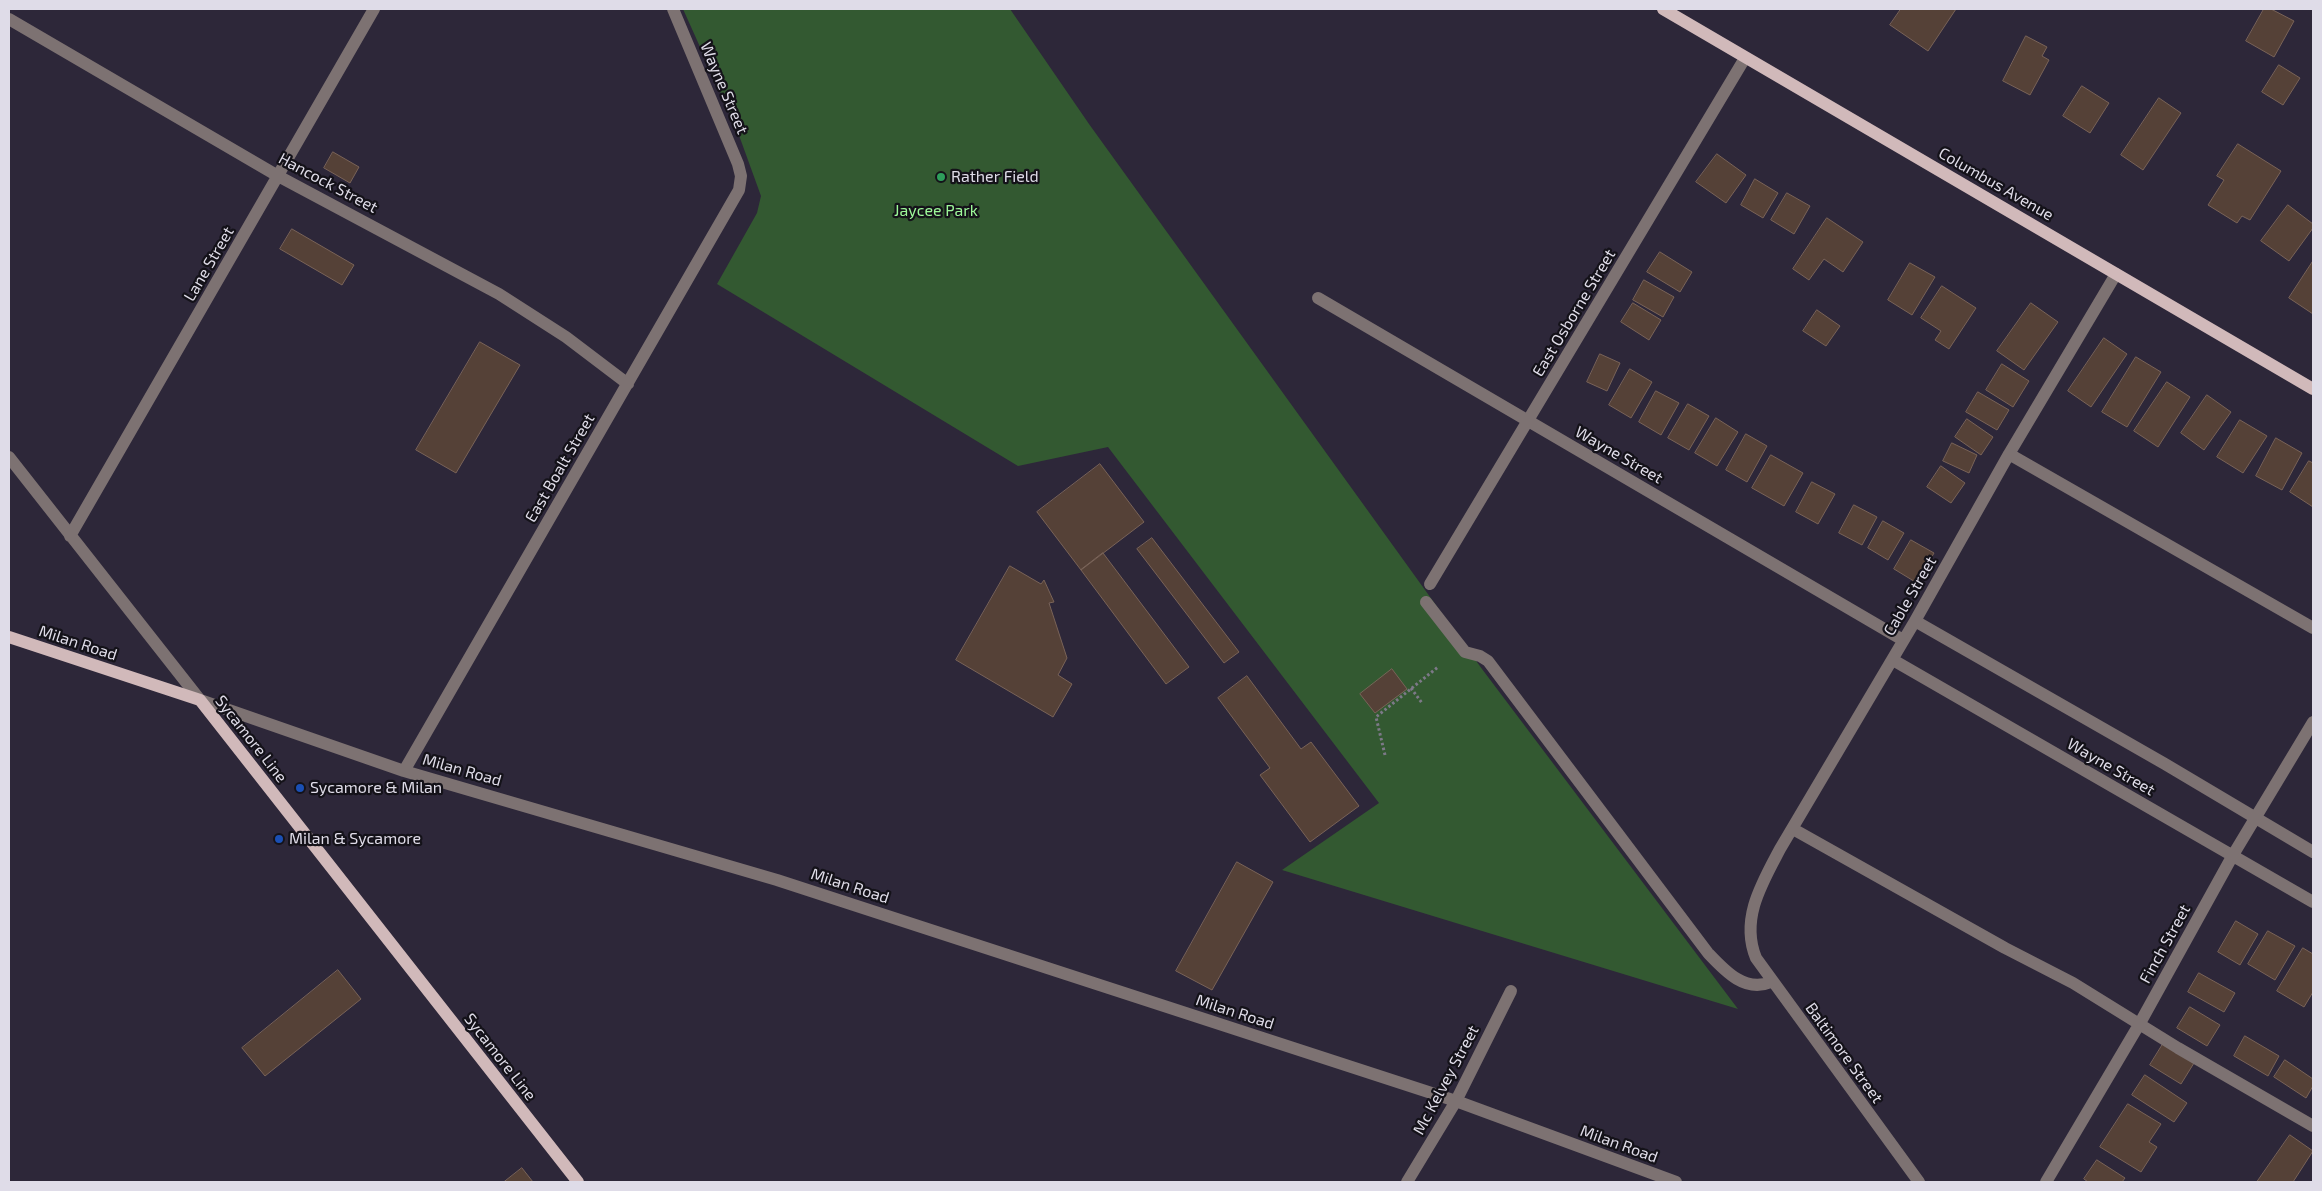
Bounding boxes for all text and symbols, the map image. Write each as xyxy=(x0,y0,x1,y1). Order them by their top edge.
street label: Wayne Street xyxy=(696,39,752,137)
street label: Columbus Avenue xyxy=(1935,143,2057,225)
street label: Hancock Street xyxy=(275,149,381,217)
place label: Rather Field xyxy=(951,167,1039,187)
marker: Rather Field xyxy=(935,171,947,183)
park label: Jaycee Park xyxy=(894,201,978,221)
street label: Lane Street xyxy=(180,223,238,305)
street label: East Osborne Street xyxy=(1528,246,1620,380)
street label: East Boalt Street xyxy=(521,410,599,526)
street label: Wayne Street xyxy=(1572,422,1666,488)
street label: Cable Street xyxy=(1880,553,1940,639)
street label: Milan Road xyxy=(36,621,120,665)
street label: Sycamore Line xyxy=(211,692,291,786)
street label: Wayne Street xyxy=(2064,734,2158,800)
street label: Milan Road xyxy=(420,750,504,790)
place label: Sycamore & Milan xyxy=(310,778,442,798)
marker: Sycamore & Milan xyxy=(294,782,306,794)
place label: Milan & Sycamore xyxy=(289,829,421,849)
marker: Milan & Sycamore xyxy=(273,833,285,845)
street label: Milan Road xyxy=(808,864,892,908)
street label: Finch Street xyxy=(2136,901,2194,987)
street label: Milan Road xyxy=(1193,990,1277,1034)
street label: Baltimore Street xyxy=(1801,999,1887,1107)
street label: Sycamore Line xyxy=(460,1010,540,1104)
street label: Mc Kelvey Street xyxy=(1409,1022,1483,1138)
street label: Milan Road xyxy=(1578,1121,1660,1167)

